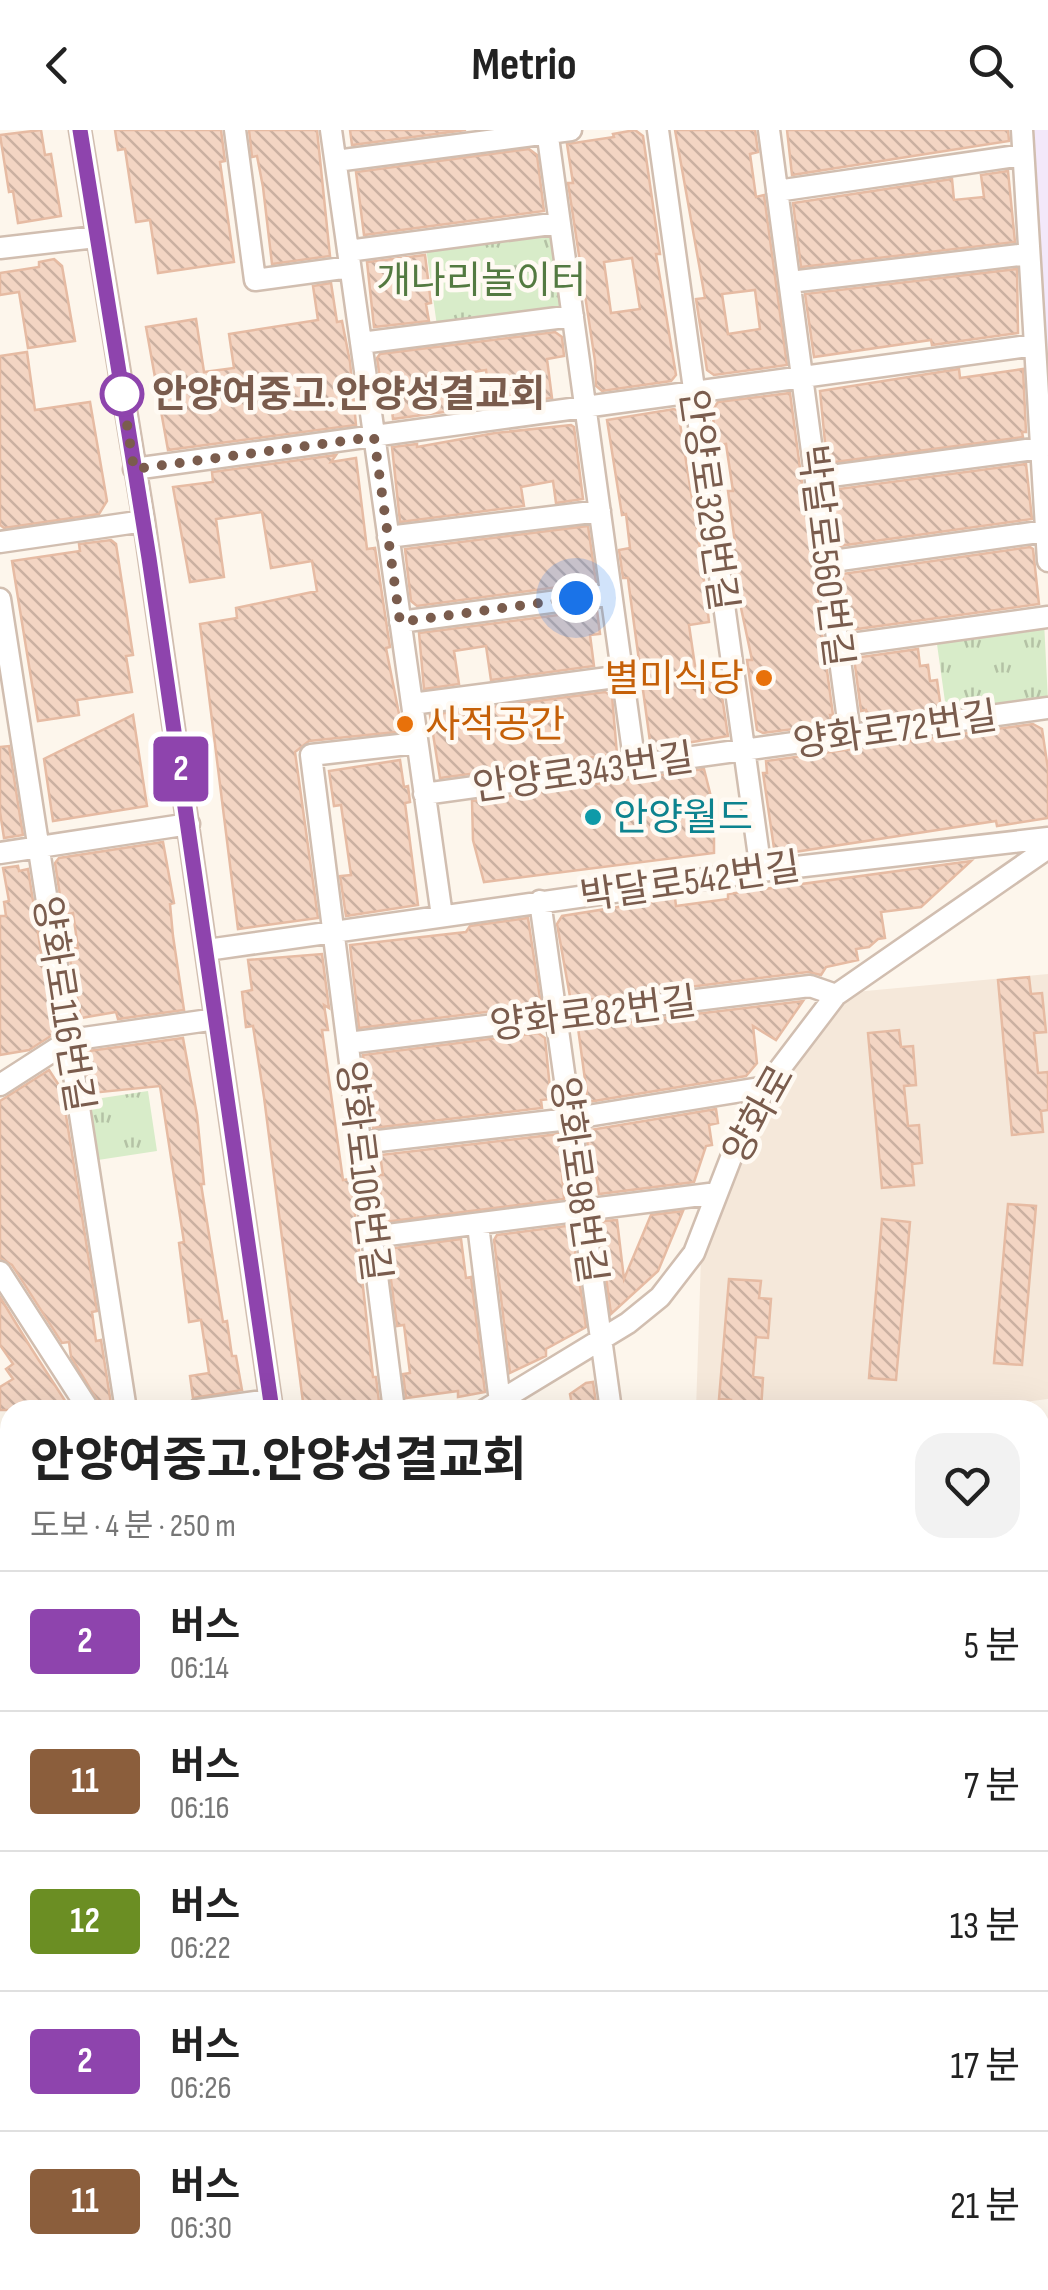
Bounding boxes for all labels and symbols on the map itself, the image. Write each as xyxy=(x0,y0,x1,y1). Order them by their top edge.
park label: 개나리놀이터 xyxy=(376,259,586,304)
marker: 안양여중고.안양성결교회 xyxy=(101,373,143,415)
place label: 안양여중고.안양성결교회 xyxy=(152,373,545,418)
street label: 안양로329번길 xyxy=(670,387,745,614)
street label: 박달로560번길 xyxy=(789,442,860,670)
your location xyxy=(551,573,601,623)
place label: 별미식당 xyxy=(604,657,744,702)
marker: 별미식당 xyxy=(753,667,775,689)
street label: 양화로72번길 xyxy=(790,694,1000,767)
place label: 사적공간 xyxy=(425,703,565,748)
marker: 사적공간 xyxy=(394,713,416,735)
line badge: 2 xyxy=(148,736,214,802)
street label: 안양로343번길 xyxy=(470,736,697,811)
place label: 안양월드 xyxy=(613,796,753,841)
marker: 안양월드 xyxy=(582,806,604,828)
street label: 박달로542번길 xyxy=(577,845,803,920)
street label: 양화로116번길 xyxy=(23,893,102,1115)
street label: 양화로82번길 xyxy=(487,980,699,1049)
street label: 양화로106번길 xyxy=(327,1058,398,1284)
street label: 양화로 xyxy=(714,1058,804,1172)
street label: 양화로98번길 xyxy=(541,1074,614,1286)

